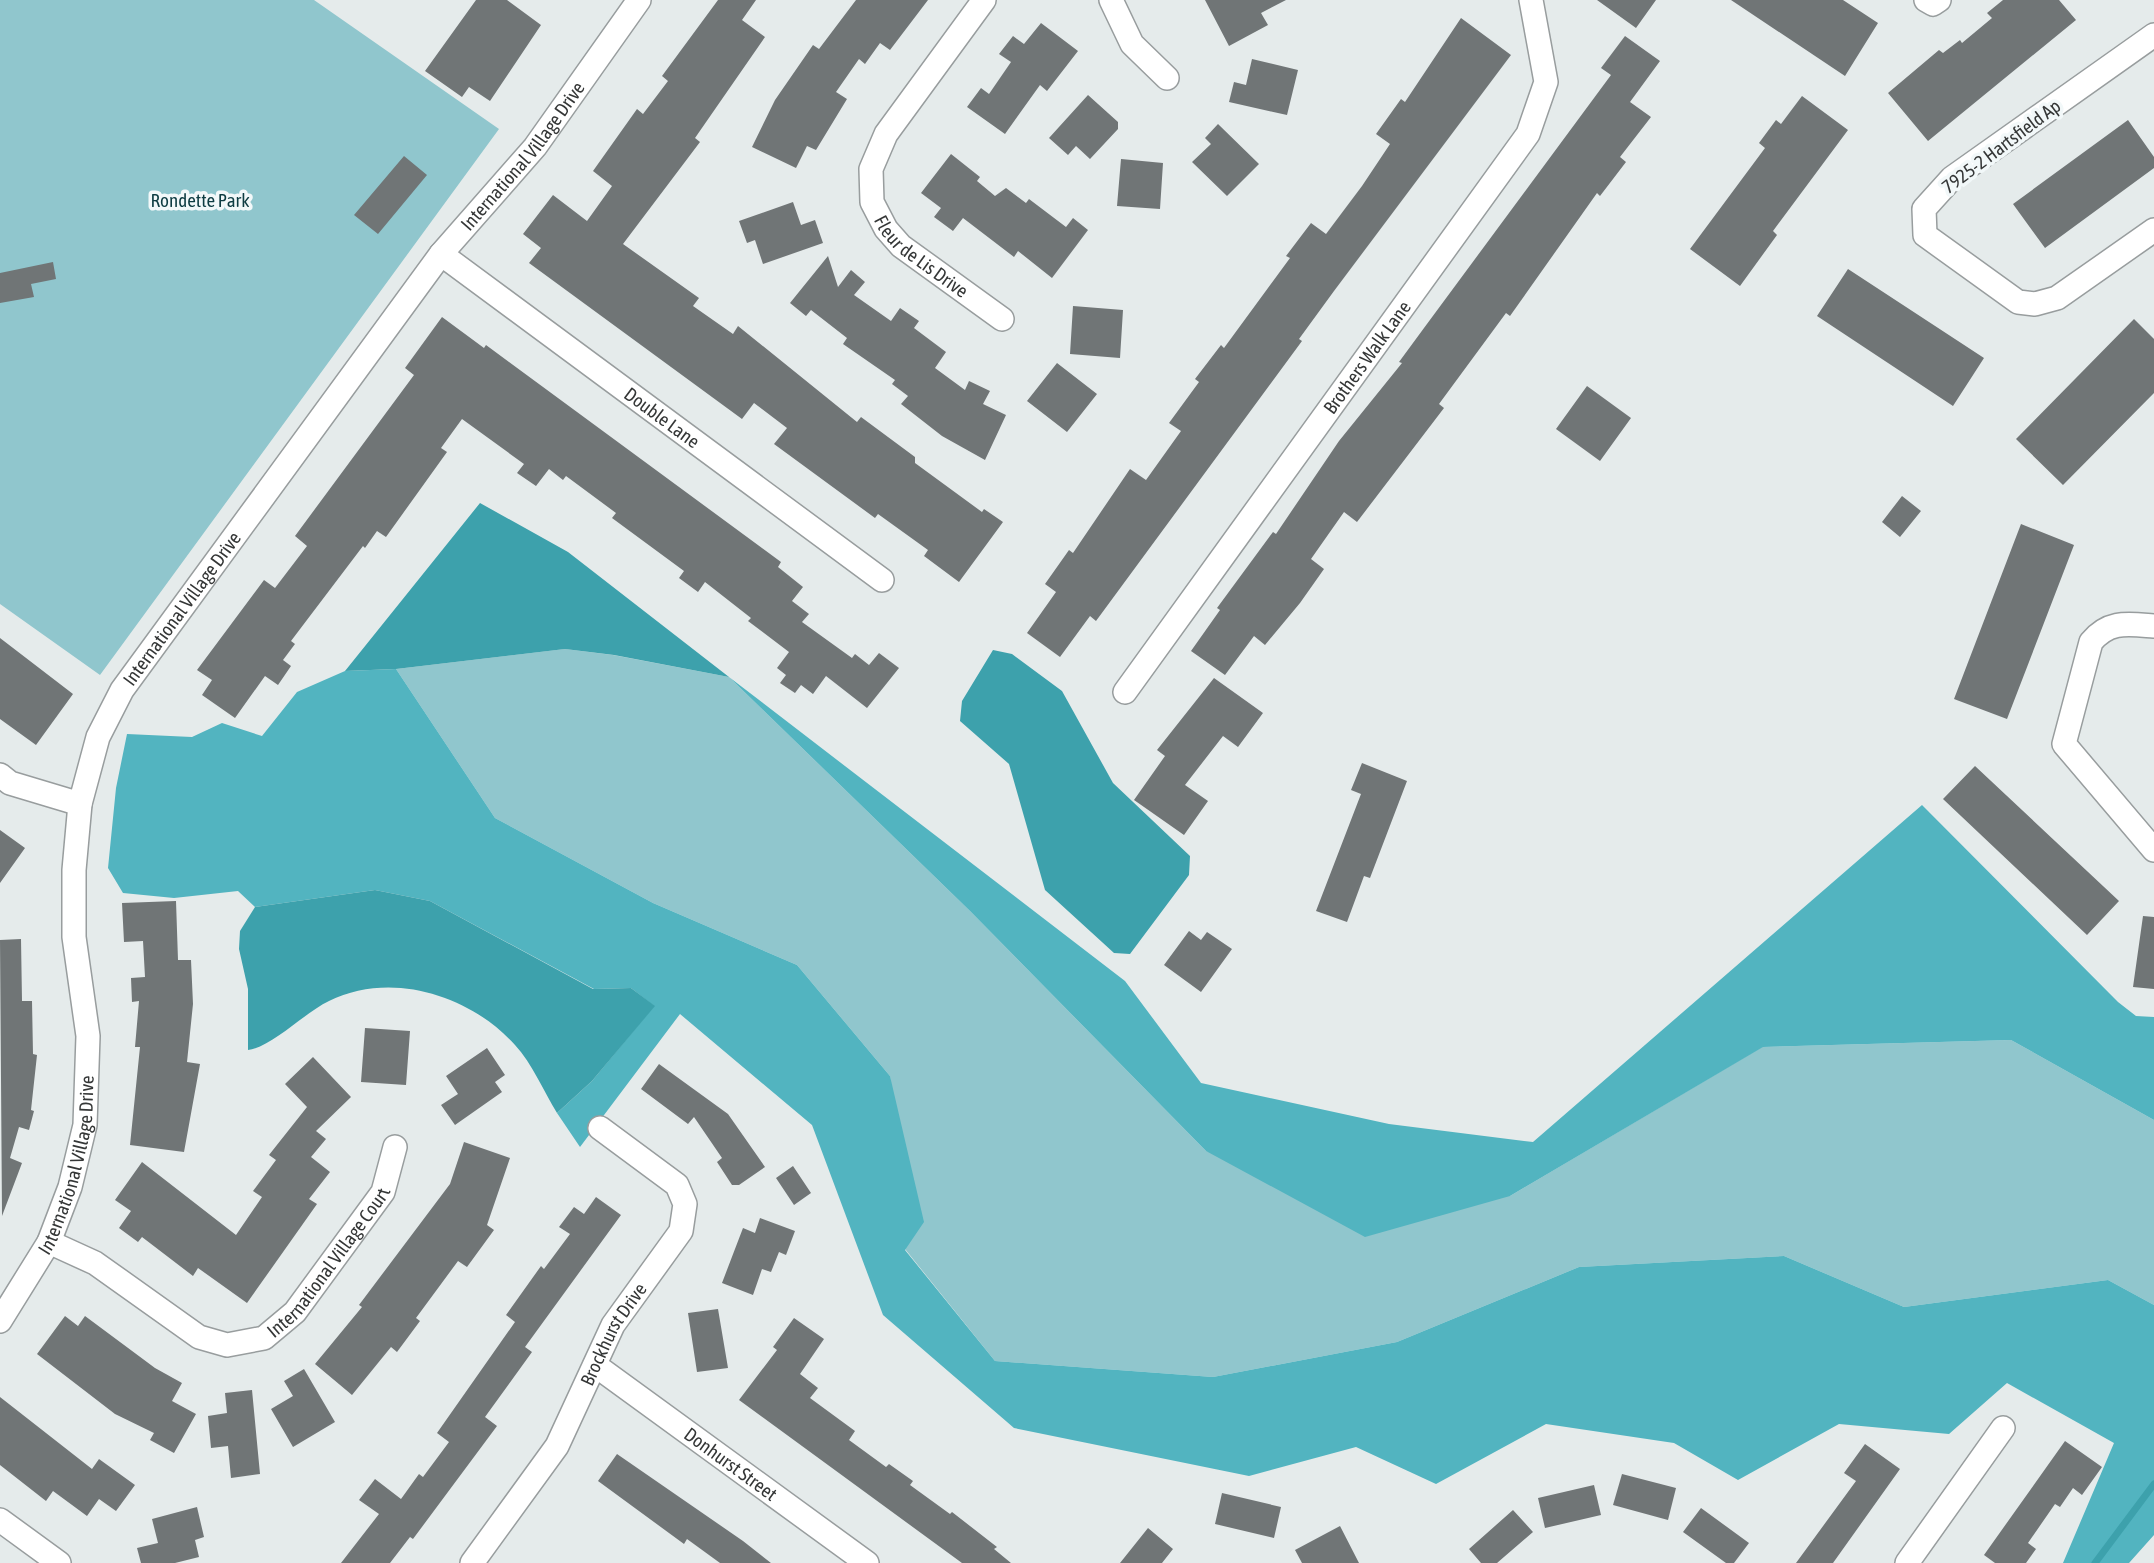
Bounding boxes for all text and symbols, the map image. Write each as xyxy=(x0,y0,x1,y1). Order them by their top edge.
street label: International Village Drive xyxy=(456,77,589,235)
street label: 7925-2 Hartsfield Ap xyxy=(1937,94,2065,198)
park label: Rondette Park xyxy=(151,189,250,211)
street label: Fleur de Lis Drive xyxy=(870,212,972,302)
street label: Brothers Walk Lane xyxy=(1319,296,1415,418)
street label: Double Lane xyxy=(620,382,704,452)
street label: International Village Drive xyxy=(118,527,245,690)
street label: International Village Drive xyxy=(33,1075,98,1258)
street label: International Village Court xyxy=(263,1186,395,1342)
street label: Brockhurst Drive xyxy=(576,1279,651,1389)
street label: Donhurst Street xyxy=(680,1423,782,1505)

